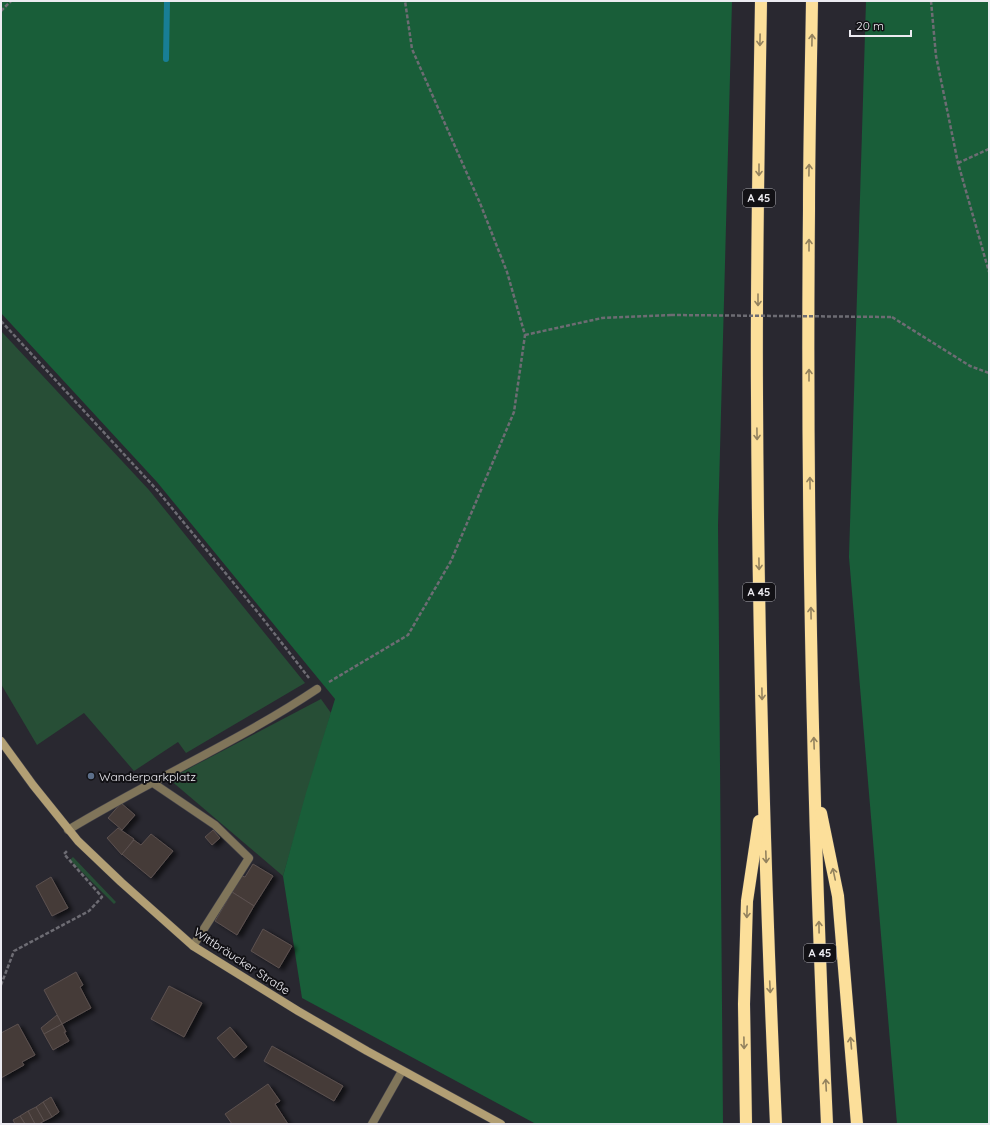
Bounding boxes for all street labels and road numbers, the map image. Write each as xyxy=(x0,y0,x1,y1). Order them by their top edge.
road number: A 45 xyxy=(743,189,775,207)
road number: A 45 xyxy=(743,583,775,601)
street label: Wittbräucker Straße xyxy=(191,924,293,998)
road number: A 45 xyxy=(804,944,836,962)

